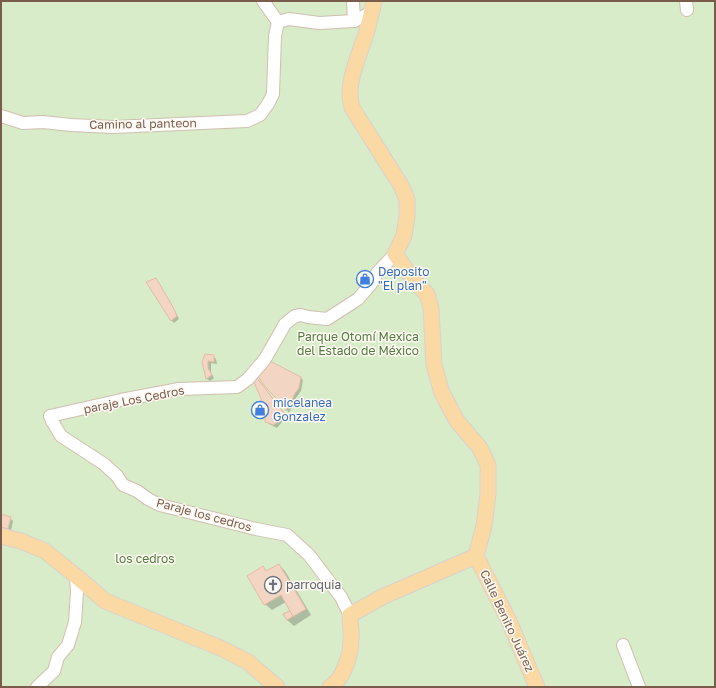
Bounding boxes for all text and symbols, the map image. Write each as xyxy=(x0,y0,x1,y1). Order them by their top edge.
street label: Camino al panteon xyxy=(89,115,197,132)
place label: Deposito "El plan" xyxy=(378,264,430,293)
shop icon: Deposito "El plan" xyxy=(355,269,375,289)
park label: Parque Otomí Mexica del Estado de México xyxy=(297,329,419,358)
street label: paraje Los Cedros xyxy=(82,382,186,417)
place label: micelanea Gonzalez xyxy=(273,395,332,424)
shop icon: micelanea Gonzalez xyxy=(250,400,270,420)
street label: Paraje los cedros xyxy=(155,495,254,534)
park label: los cedros xyxy=(115,551,175,566)
street label: Calle Benito Juárez xyxy=(477,567,538,674)
church icon: parroquia xyxy=(263,575,283,595)
place label: parroquia xyxy=(286,577,341,592)

